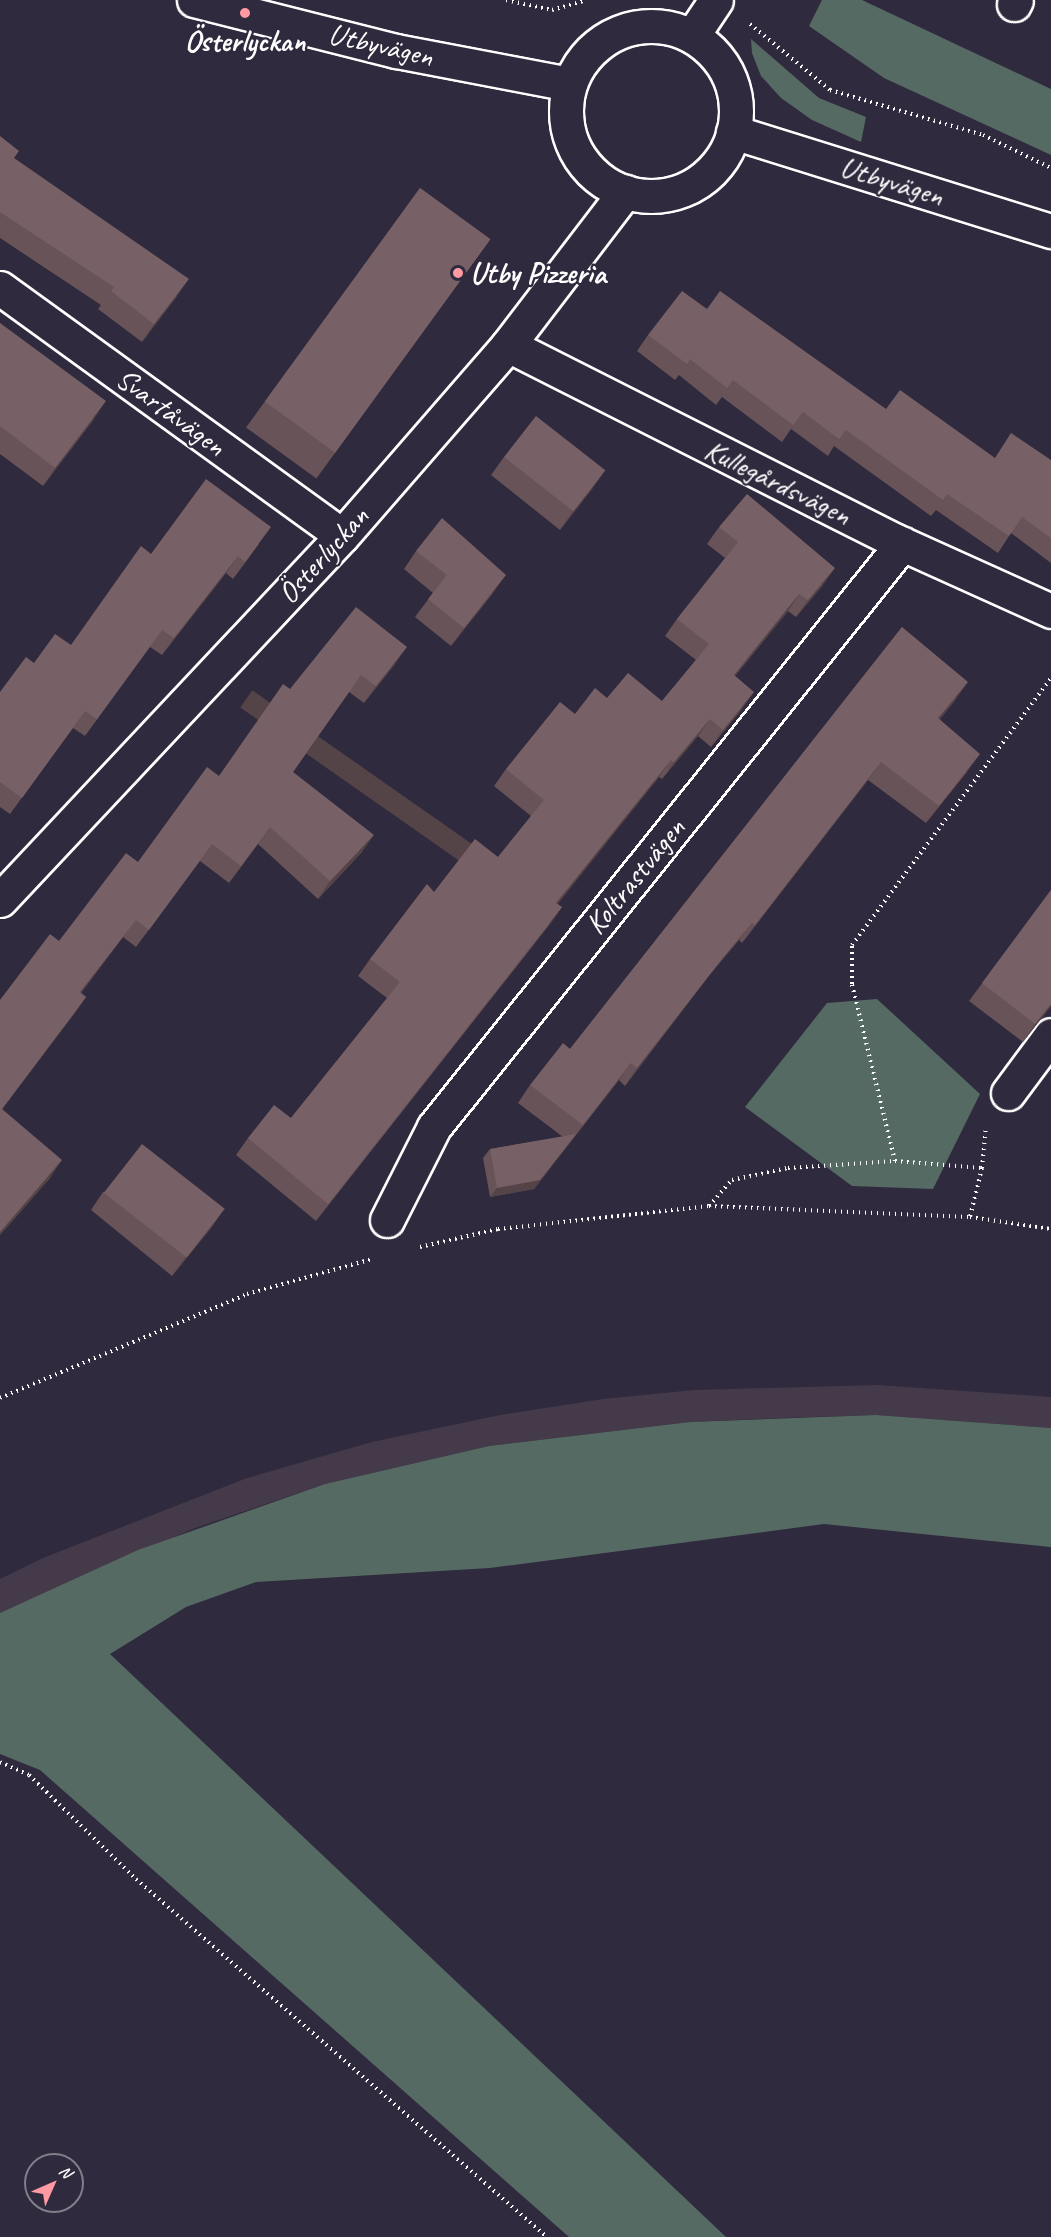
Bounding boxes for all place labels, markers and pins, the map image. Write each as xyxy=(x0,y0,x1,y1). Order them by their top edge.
marker: Österlyckan xyxy=(238,6,252,20)
place label: Österlyckan xyxy=(185,23,305,59)
place label: Utby Pizzeria xyxy=(470,255,606,291)
marker: Utby Pizzeria xyxy=(451,266,465,280)

